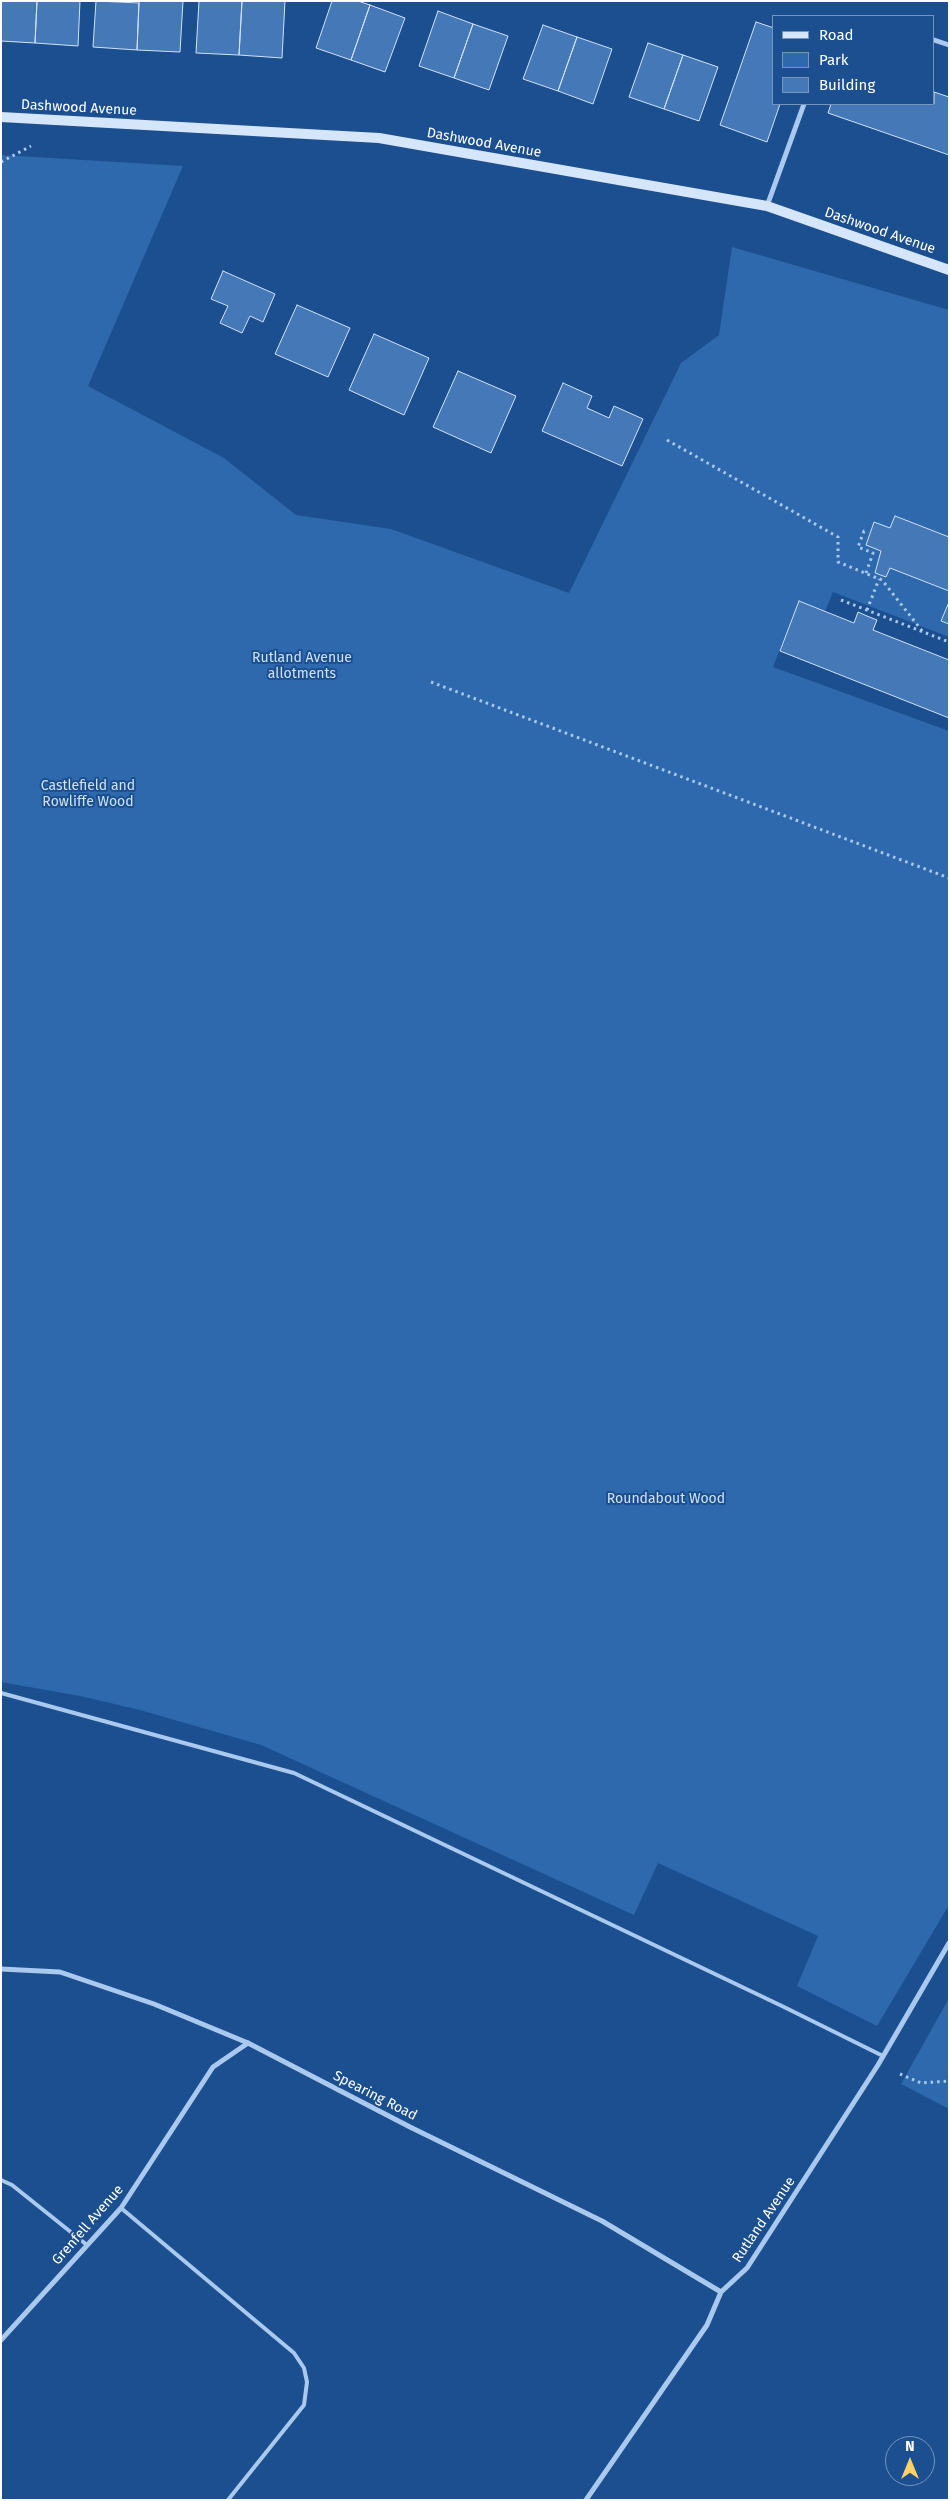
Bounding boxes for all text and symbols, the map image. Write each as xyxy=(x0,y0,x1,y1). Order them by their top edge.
legend xyxy=(772,15,935,105)
text: Road xyxy=(819,26,854,44)
text: Park xyxy=(819,51,849,69)
text: Building xyxy=(819,76,875,94)
street label: Dashwood Avenue xyxy=(21,97,137,119)
street label: Dashwood Avenue xyxy=(425,125,543,161)
street label: Dashwood Avenue xyxy=(822,204,938,258)
park label: Rutland Avenue allotments xyxy=(252,650,352,682)
park label: Castlefield and Rowliffe Wood xyxy=(41,778,135,810)
park label: Roundabout Wood xyxy=(607,1491,725,1507)
street label: Spearing Road xyxy=(330,2068,420,2124)
street label: Rutland Avenue xyxy=(729,2174,799,2266)
street label: Grenfell Avenue xyxy=(49,2182,127,2268)
north arrow xyxy=(885,2436,935,2486)
text: N xyxy=(905,2438,915,2455)

